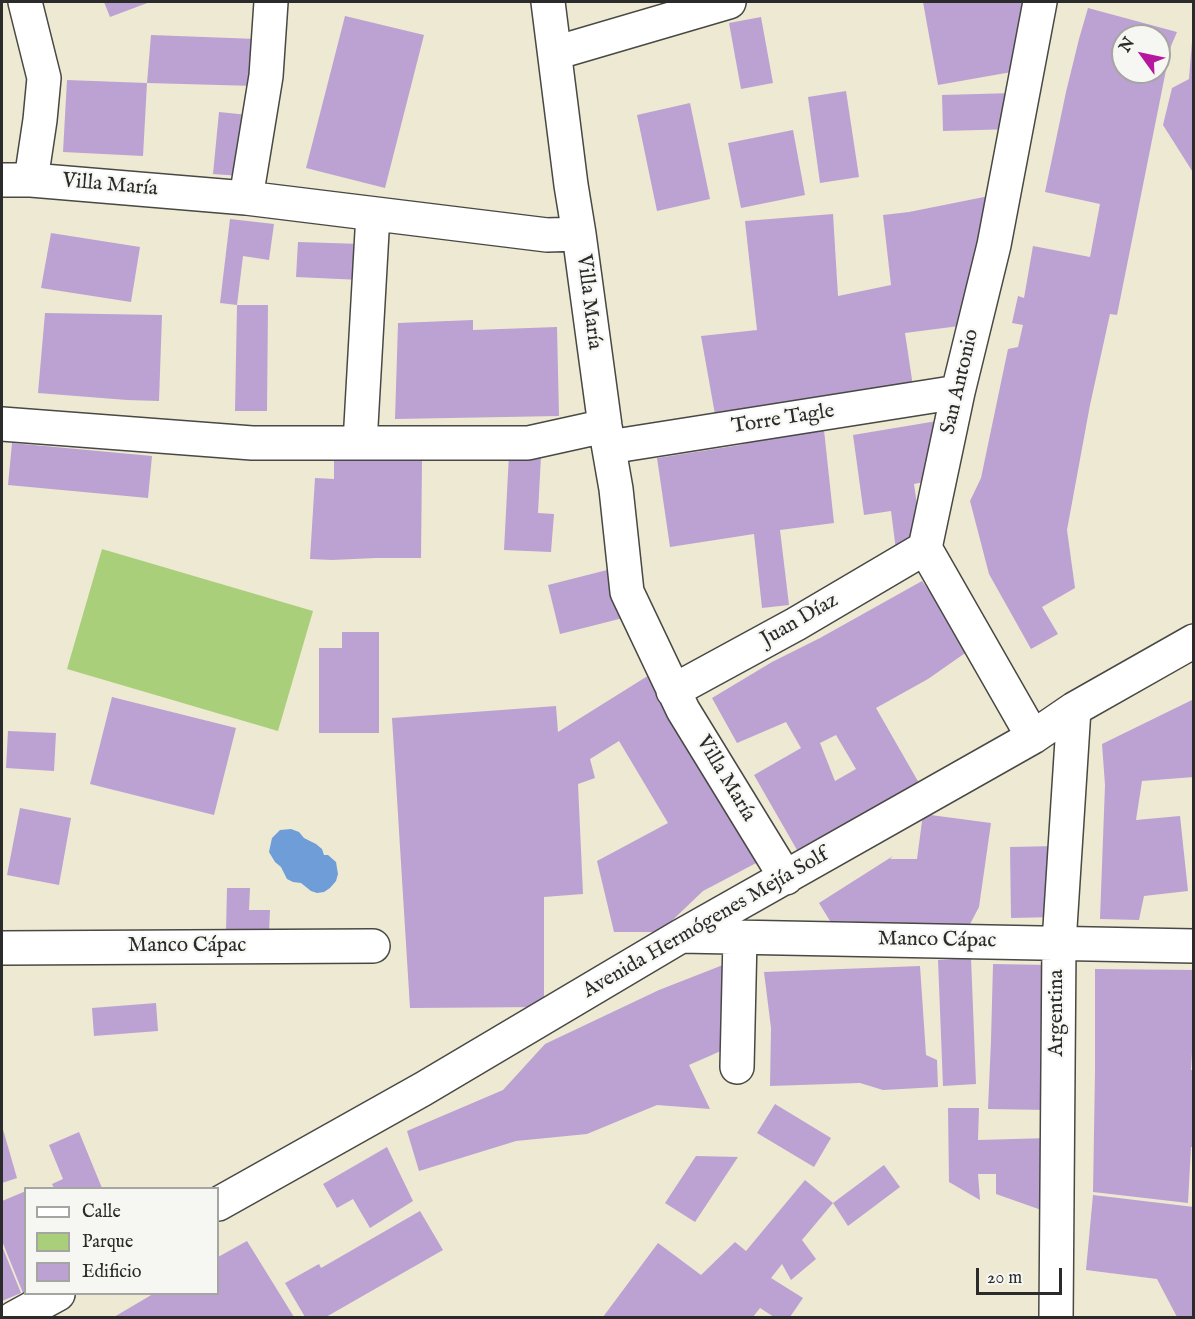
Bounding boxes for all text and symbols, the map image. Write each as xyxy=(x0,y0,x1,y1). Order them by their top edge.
north arrow xyxy=(1111,24,1171,84)
text: N xyxy=(1115,34,1140,57)
street label: Villa María xyxy=(61,169,159,203)
street label: Villa María xyxy=(570,253,606,351)
street label: San Antonio xyxy=(937,327,985,437)
street label: Torre Tagle xyxy=(730,399,836,441)
street label: Juan Díaz xyxy=(757,589,843,653)
street label: Villa María xyxy=(690,731,760,827)
street label: Avenida Hermógenes Mejía Solf xyxy=(579,843,833,1005)
street label: Manco Cápac xyxy=(878,927,996,955)
street label: Manco Cápac xyxy=(128,934,246,960)
street label: Argentina xyxy=(1045,969,1071,1057)
legend xyxy=(24,1187,219,1295)
text: Calle xyxy=(82,1201,121,1224)
text: Parque xyxy=(82,1231,133,1254)
scale bar xyxy=(979,1256,1064,1294)
text: Edificio xyxy=(82,1261,142,1284)
text: 20 m xyxy=(987,1267,1022,1290)

